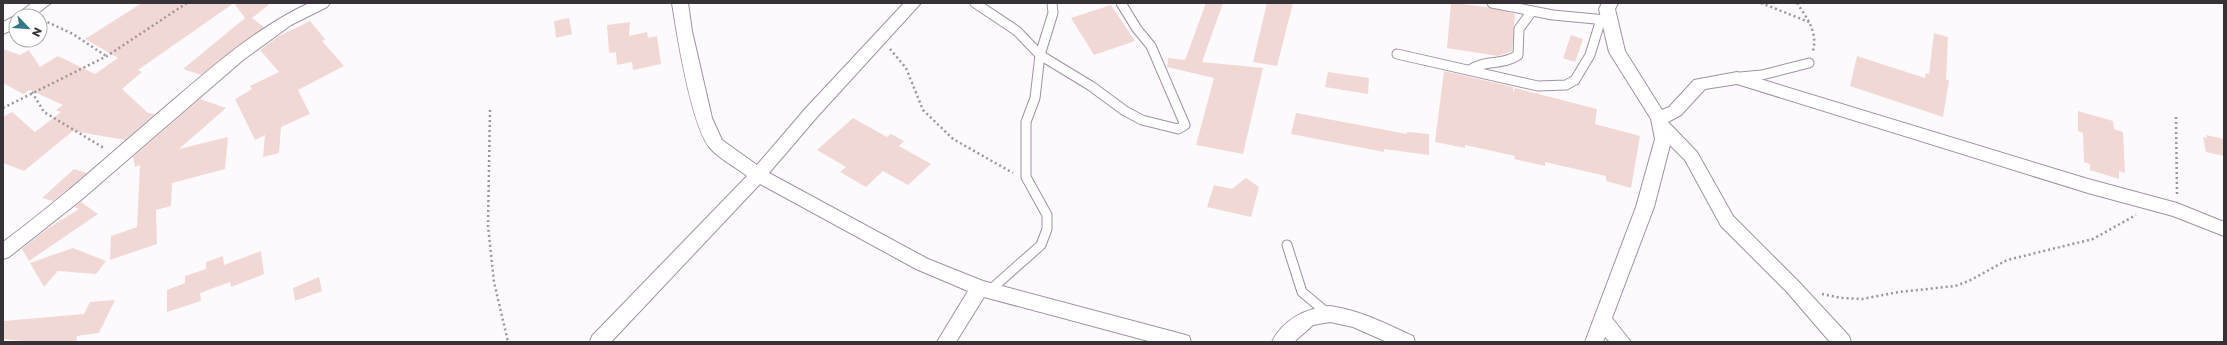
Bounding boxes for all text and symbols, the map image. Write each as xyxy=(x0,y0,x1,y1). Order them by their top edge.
north arrow xyxy=(8,8,48,48)
text: N xyxy=(28,25,46,39)

